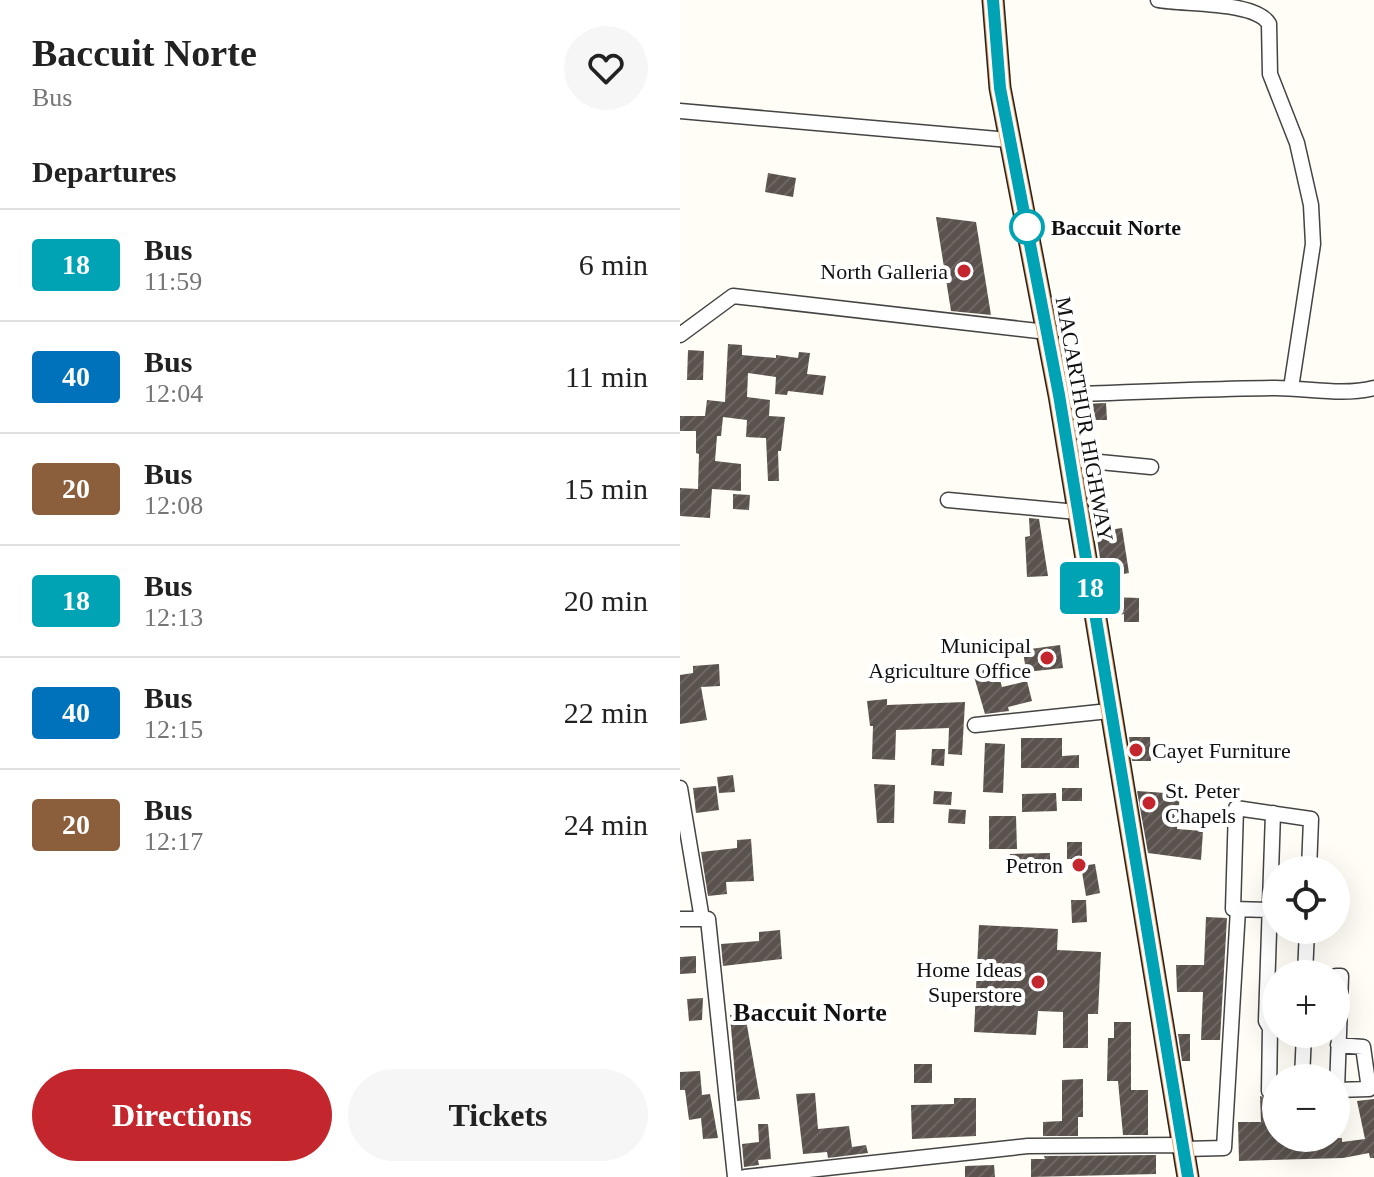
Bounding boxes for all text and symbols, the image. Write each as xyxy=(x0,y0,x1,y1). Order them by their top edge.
button: heart xyxy=(564,26,648,110)
text: Baccuit Norte xyxy=(32,32,257,74)
text: Bus xyxy=(32,83,72,112)
text: Departures xyxy=(32,155,176,188)
marker: Baccuit Norte xyxy=(1010,210,1044,244)
place label: Baccuit Norte xyxy=(1051,215,1181,240)
text: Bus xyxy=(144,233,192,266)
text: 6 min xyxy=(579,248,648,281)
text: 18 xyxy=(62,249,90,280)
place label: North Galleria xyxy=(820,259,948,284)
marker: North Galleria xyxy=(955,262,973,280)
text: 11:59 xyxy=(144,267,202,296)
street label: MACARTHUR HIGHWAY xyxy=(1051,295,1118,543)
text: Bus xyxy=(144,345,192,378)
text: 11 min xyxy=(565,360,648,393)
text: 40 xyxy=(62,361,90,392)
text: 12:04 xyxy=(144,379,203,408)
text: Bus xyxy=(144,457,192,490)
text: 15 min xyxy=(564,472,648,505)
text: 20 xyxy=(62,473,90,504)
text: 12:08 xyxy=(144,491,203,520)
line badge: 18 xyxy=(1054,562,1126,614)
text: Bus xyxy=(144,569,192,602)
text: 18 xyxy=(1076,572,1104,603)
text: 20 min xyxy=(564,584,648,617)
text: 18 xyxy=(62,585,90,616)
text: 12:13 xyxy=(144,603,203,632)
place label: Municipal Agriculture Office xyxy=(868,633,1031,683)
marker: Municipal Agriculture Office xyxy=(1038,649,1056,667)
text: Bus xyxy=(144,681,192,714)
text: 22 min xyxy=(564,696,648,729)
text: 40 xyxy=(62,697,90,728)
text: 12:15 xyxy=(144,715,203,744)
place label: Cayet Furniture xyxy=(1152,738,1291,763)
marker: Cayet Furniture xyxy=(1127,741,1145,759)
place label: St. Peter Chapels xyxy=(1165,778,1240,828)
text: Bus xyxy=(144,793,192,826)
marker: St. Peter Chapels xyxy=(1140,794,1158,812)
text: 24 min xyxy=(564,808,648,841)
text: 20 xyxy=(62,809,90,840)
text: 12:17 xyxy=(144,827,203,856)
place label: Petron xyxy=(1006,853,1063,878)
marker: Petron xyxy=(1070,856,1088,874)
map controls xyxy=(1262,856,1350,1152)
button: locate xyxy=(1262,856,1350,944)
place label: Home Ideas Superstore xyxy=(916,957,1022,1007)
button: + xyxy=(1262,960,1350,1048)
marker: Home Ideas Superstore xyxy=(1029,973,1047,991)
district label: Baccuit Norte xyxy=(733,998,887,1027)
button: − xyxy=(1262,1064,1350,1152)
button: Directions xyxy=(32,1069,332,1161)
button: Tickets xyxy=(348,1069,648,1161)

